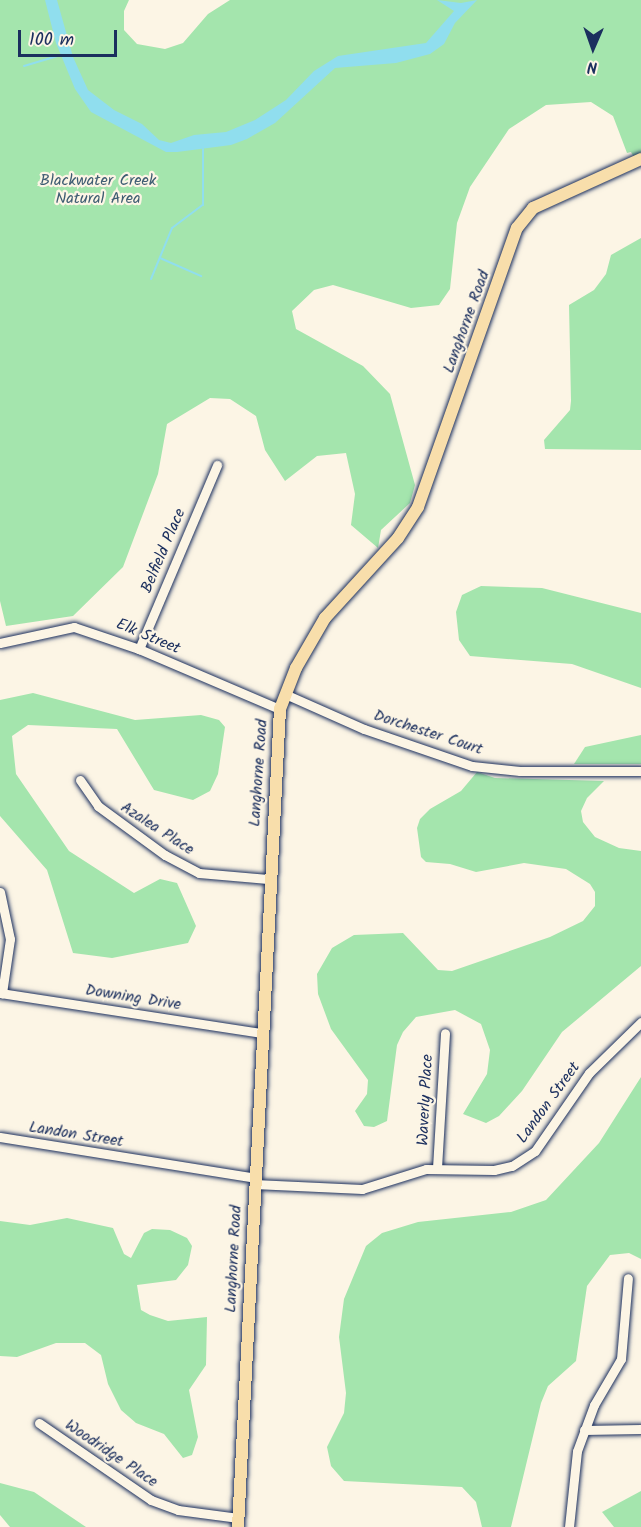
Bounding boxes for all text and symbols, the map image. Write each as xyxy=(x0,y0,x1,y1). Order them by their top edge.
scale bar xyxy=(21,18,120,56)
north arrow xyxy=(563,18,623,78)
text: 100 m xyxy=(29,26,74,55)
text: N xyxy=(587,54,598,79)
park label: Blackwater Creek Natural Area xyxy=(40,171,156,209)
street label: Langhorne Road xyxy=(440,268,494,376)
street label: Belfield Place xyxy=(138,506,190,596)
street label: Elk Street xyxy=(113,615,183,659)
street label: Dorchester Court xyxy=(371,706,485,760)
street label: Langhorne Road xyxy=(246,719,272,827)
street label: Azalea Place xyxy=(117,798,197,860)
street label: Downing Drive xyxy=(84,981,182,1015)
street label: Waverly Place xyxy=(414,1054,438,1146)
street label: Landon Street xyxy=(513,1059,585,1147)
street label: Landon Street xyxy=(27,1118,125,1152)
street label: Langhorne Road xyxy=(222,1205,246,1313)
street label: Woodridge Place xyxy=(61,1416,161,1492)

